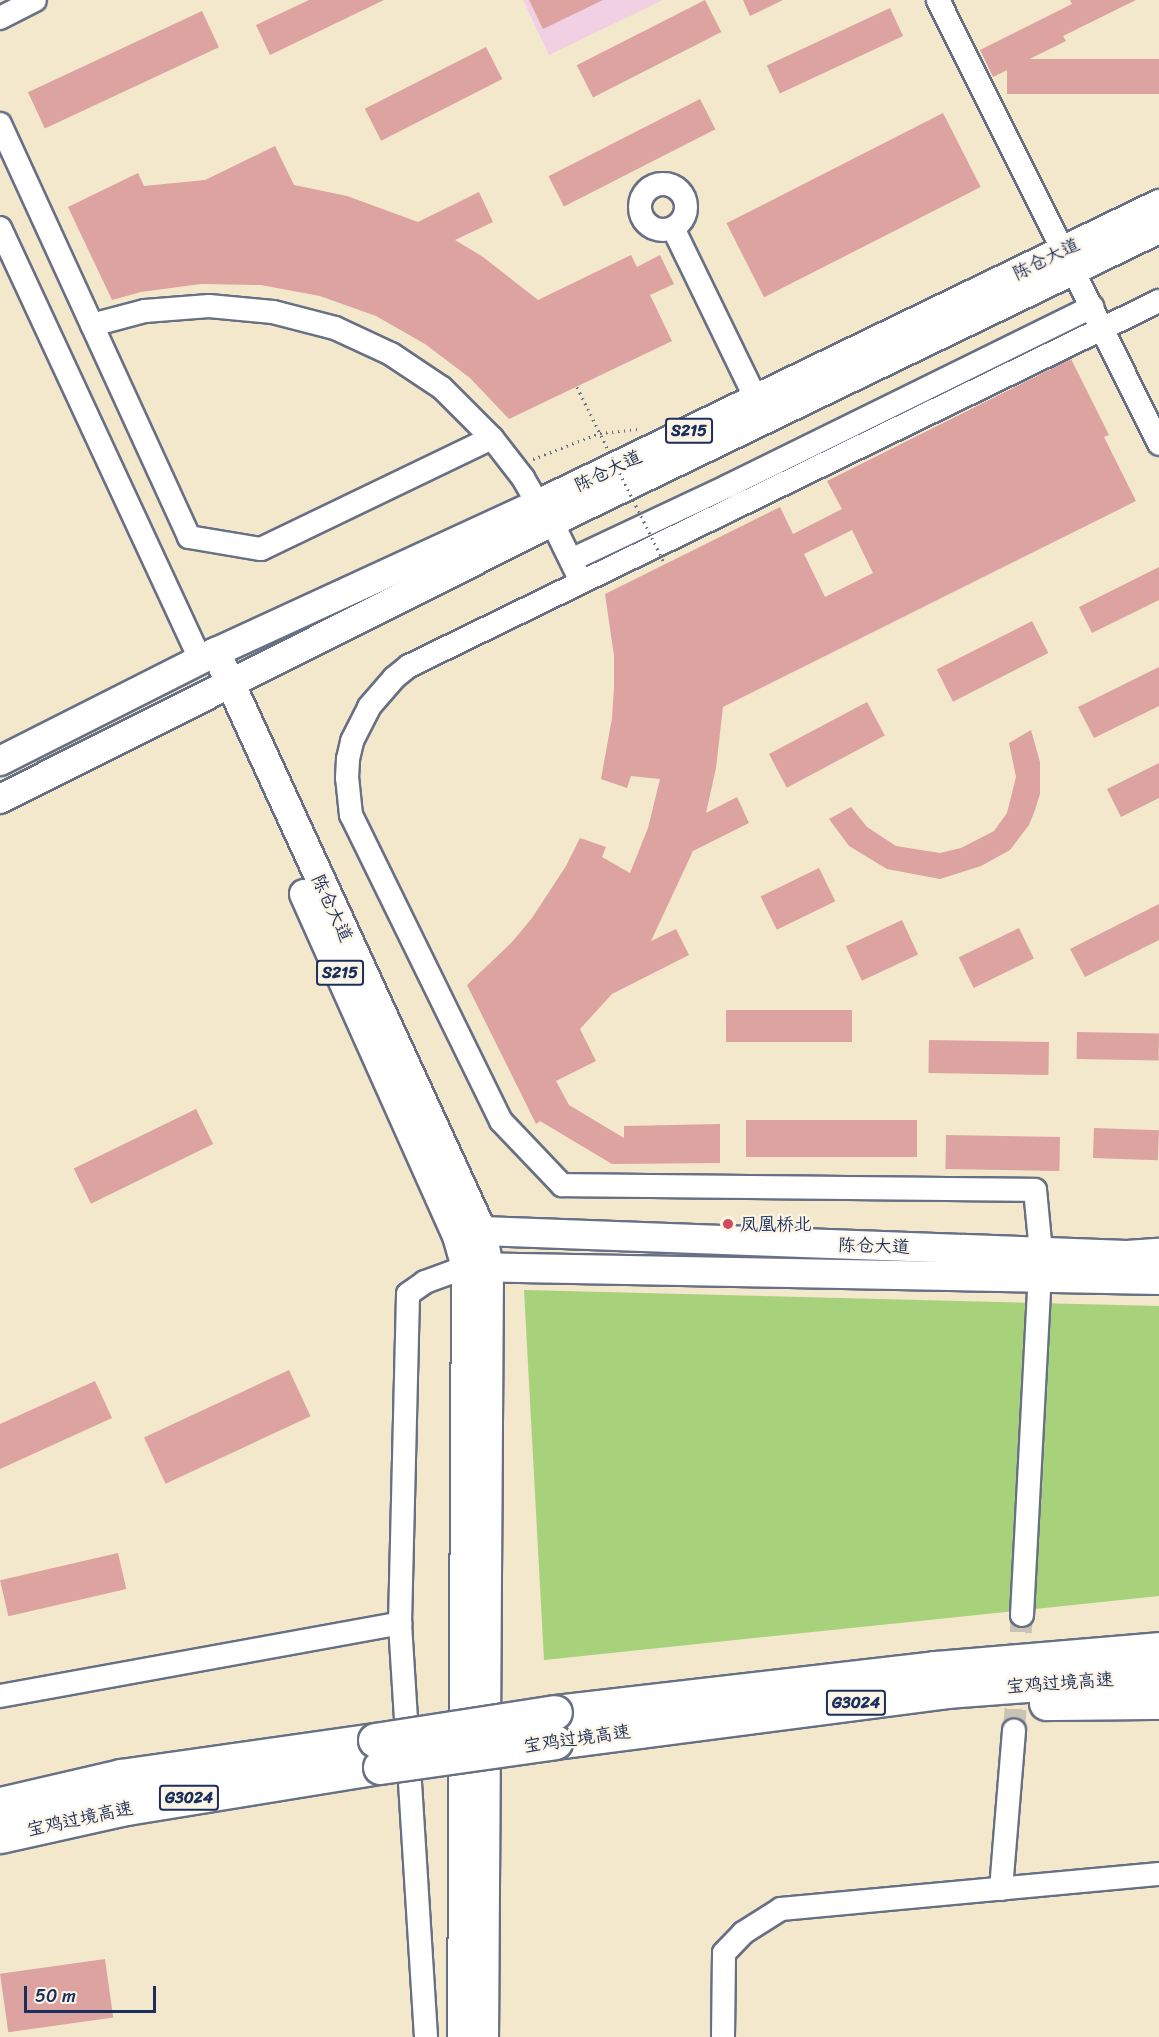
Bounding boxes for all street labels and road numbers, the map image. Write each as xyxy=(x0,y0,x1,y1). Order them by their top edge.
street label: 陈仓大道 xyxy=(1009,234,1083,284)
road number: S215 xyxy=(665,418,713,444)
street label: 陈仓大道 xyxy=(571,446,645,496)
street label: 陈仓大道 xyxy=(307,871,357,945)
road number: S215 xyxy=(316,960,364,986)
street label: 陈仓大道 xyxy=(838,1234,910,1258)
street label: 宝鸡过境高速 xyxy=(1005,1668,1115,1698)
road number: G3024 xyxy=(824,1690,888,1716)
street label: 宝鸡过境高速 xyxy=(522,1721,632,1757)
road number: G3024 xyxy=(158,1785,220,1811)
street label: 宝鸡过境高速 xyxy=(25,1797,135,1841)

